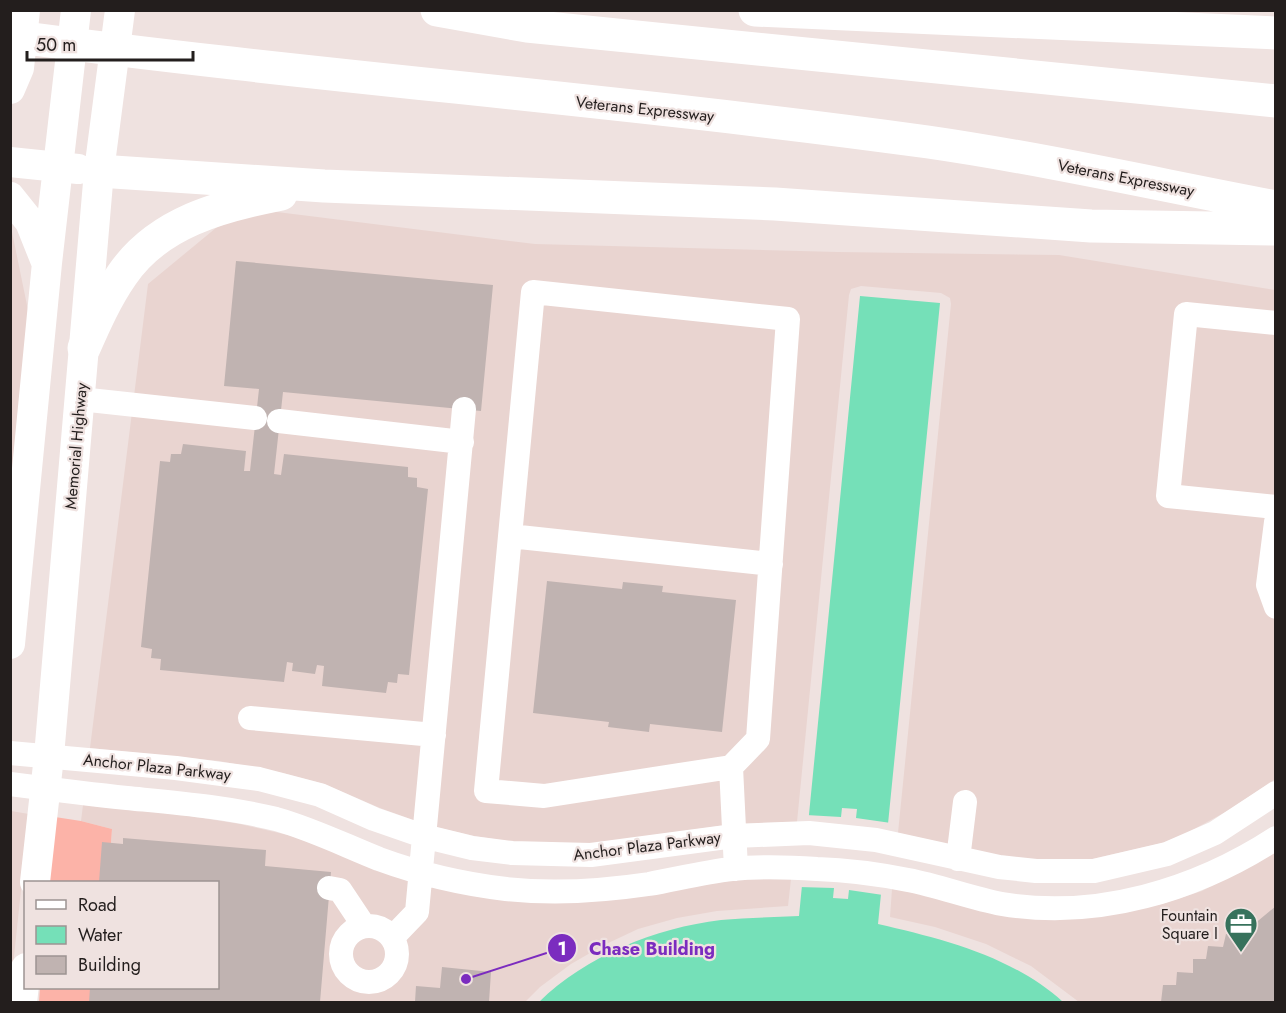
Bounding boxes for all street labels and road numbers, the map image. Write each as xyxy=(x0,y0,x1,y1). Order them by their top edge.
street label: Veterans Expressway xyxy=(575,90,716,128)
street label: Veterans Expressway xyxy=(1056,153,1197,203)
street label: Memorial Highway xyxy=(59,381,93,510)
street label: Anchor Plaza Parkway xyxy=(82,748,233,786)
street label: Anchor Plaza Parkway xyxy=(572,825,723,866)

